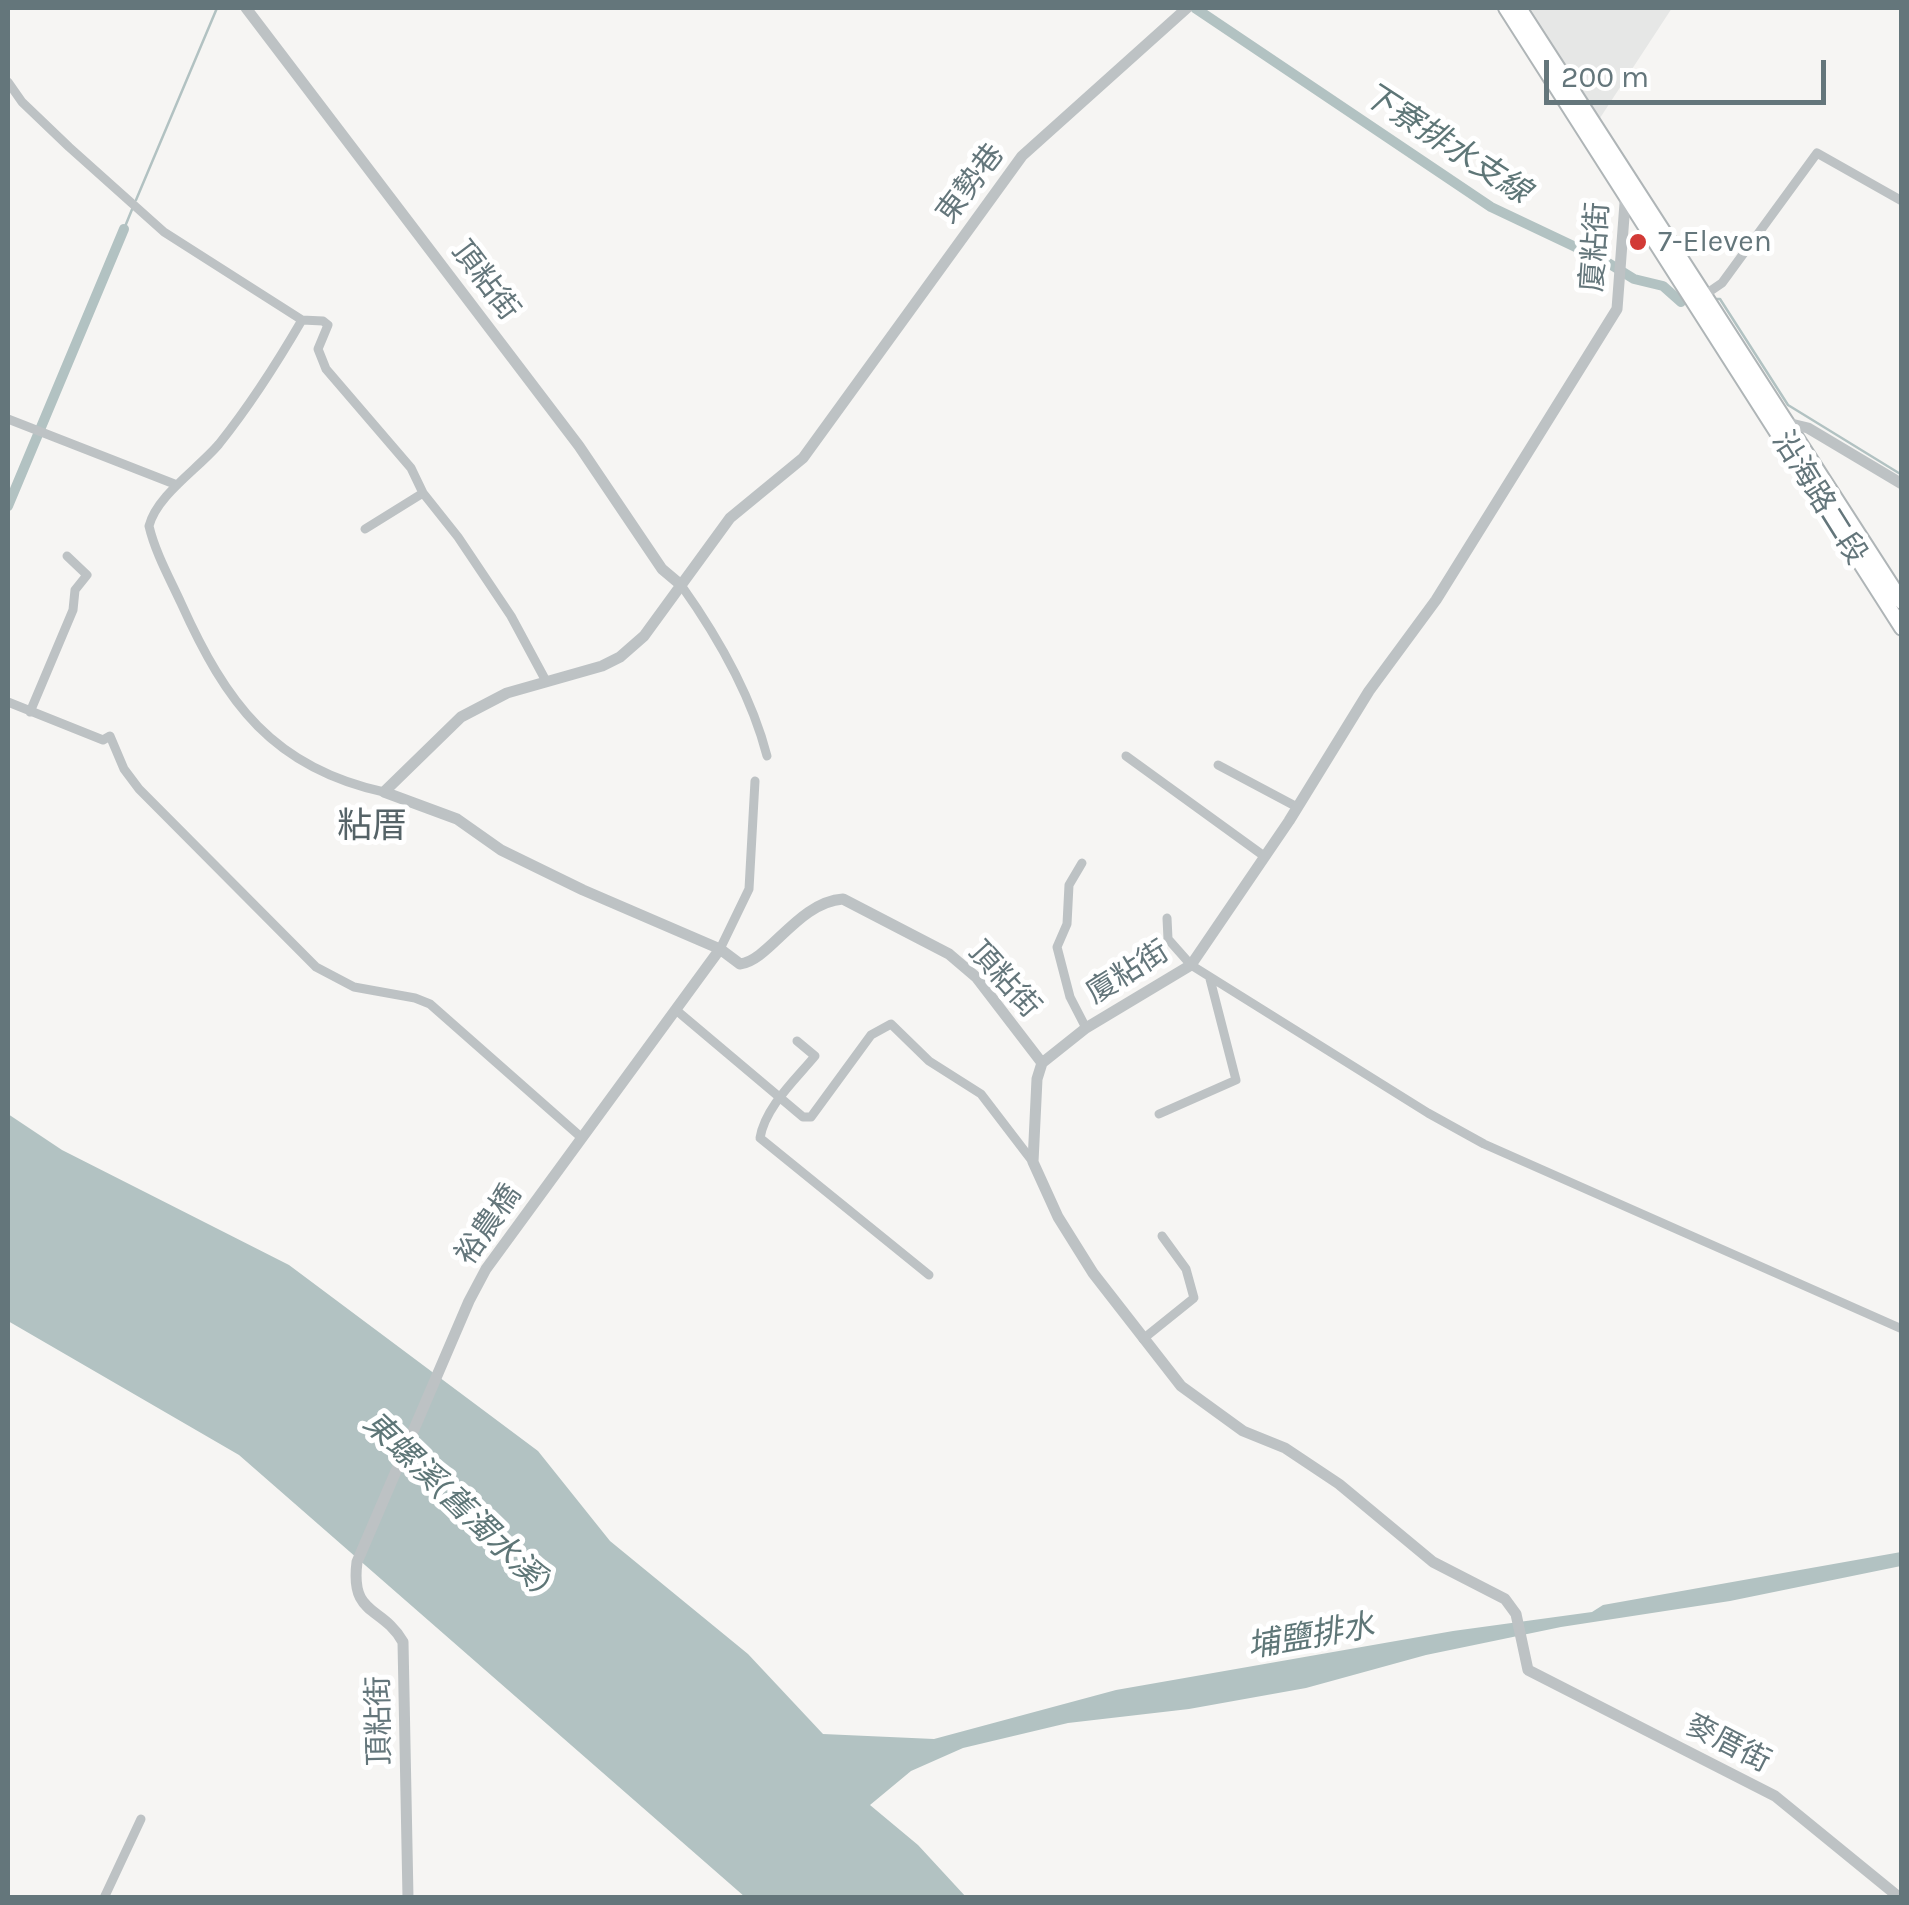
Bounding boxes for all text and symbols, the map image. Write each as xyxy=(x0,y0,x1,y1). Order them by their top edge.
scale bar xyxy=(1549,40,1832,102)
text: 200 m xyxy=(1561,59,1649,95)
water label: 下寮排水支線 xyxy=(1355,76,1537,212)
street label: 東勢巷 xyxy=(930,137,1012,231)
street label: 廈粘街 xyxy=(1575,201,1617,293)
place label: 7-Eleven xyxy=(1658,224,1772,260)
marker: 7-Eleven xyxy=(1627,231,1649,253)
street label: 頂粘街 xyxy=(444,234,526,328)
street label: 沿海路二段 xyxy=(1764,425,1874,571)
district label: 粘厝 xyxy=(337,806,407,848)
street label: 廈粘街 xyxy=(1080,934,1176,1012)
street label: 頂粘街 xyxy=(961,935,1047,1025)
street label: 裕農橋 xyxy=(448,1178,530,1272)
water label: 東螺溪(舊濁水溪) xyxy=(355,1404,557,1602)
water label: 埔鹽排水 xyxy=(1245,1607,1377,1667)
street label: 頂粘街 xyxy=(361,1676,399,1766)
street label: 麥厝街 xyxy=(1680,1708,1776,1780)

